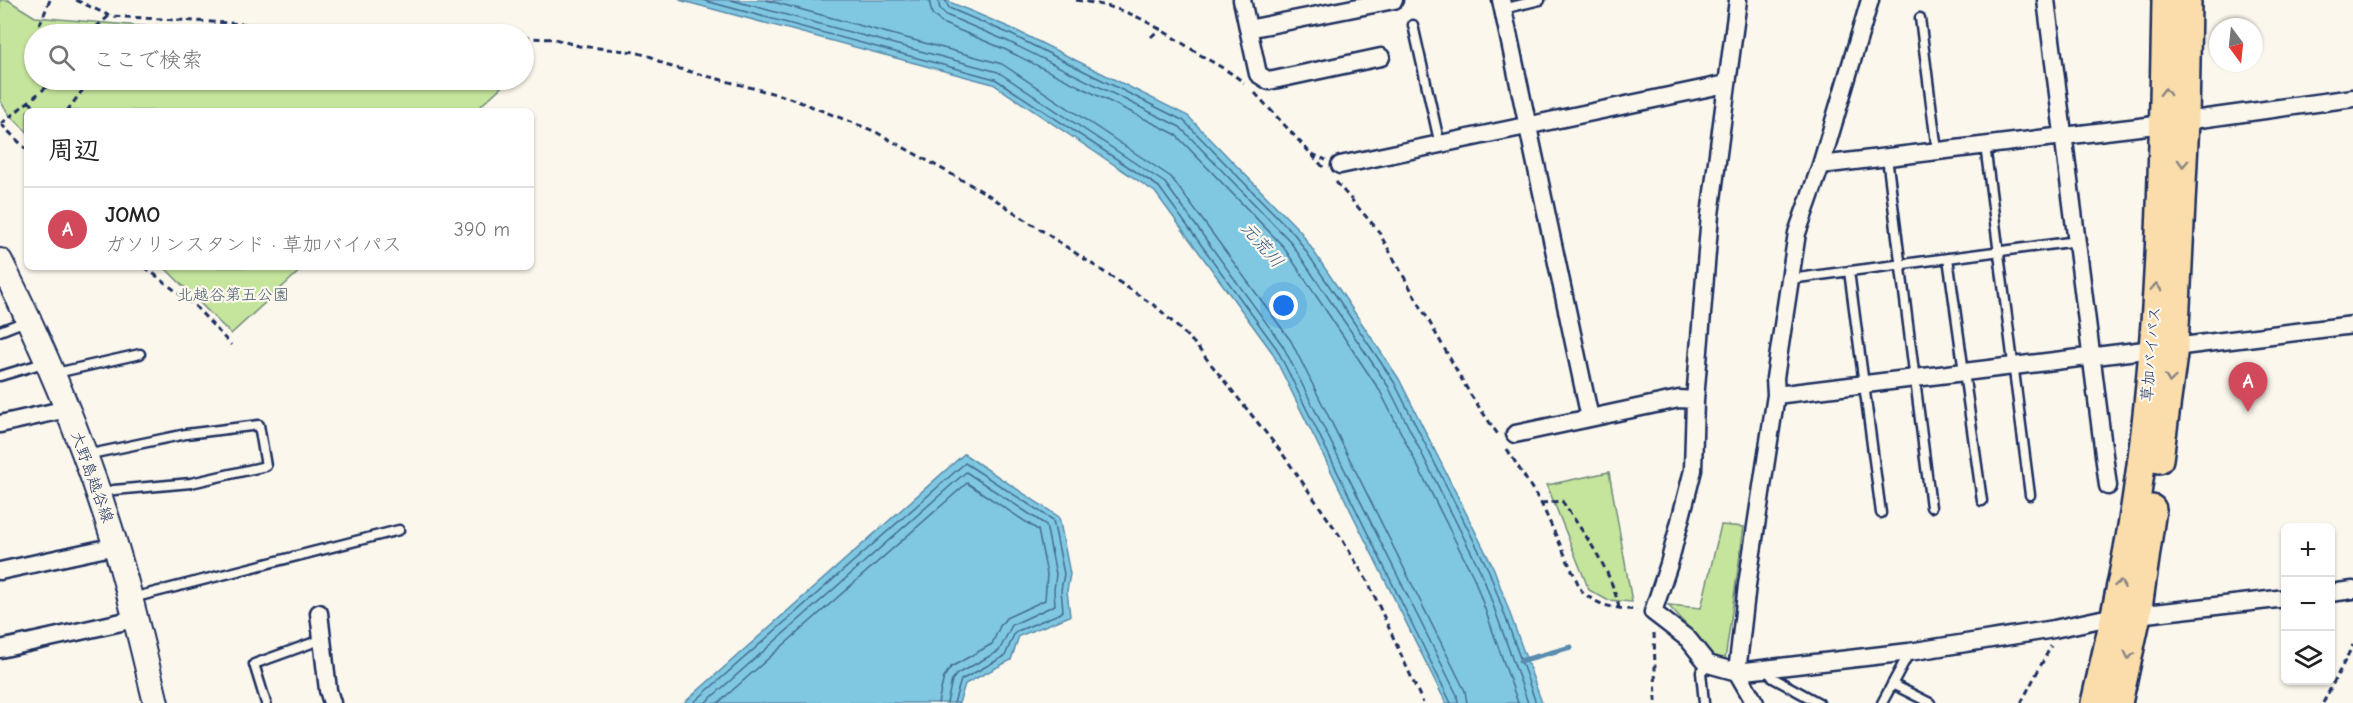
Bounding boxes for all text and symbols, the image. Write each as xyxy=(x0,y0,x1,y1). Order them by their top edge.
north arrow xyxy=(2209,18,2263,72)
search box xyxy=(24,24,534,90)
icon: search xyxy=(45,41,78,74)
text: ここで検索 xyxy=(93,47,203,73)
one-way arrow xyxy=(2159,87,2171,96)
text: 周辺 xyxy=(48,136,100,166)
one-way arrow xyxy=(2177,159,2190,168)
text: JOMO xyxy=(105,202,160,228)
text: A xyxy=(62,218,73,241)
text: 390 m xyxy=(454,218,510,241)
water label: 元荒川 xyxy=(1236,218,1288,272)
text: ガソリンスタンド · 草加バイパス xyxy=(105,233,402,256)
one-way arrow xyxy=(2150,282,2163,291)
park label: 北越谷第五公園 xyxy=(177,286,289,304)
your location xyxy=(1269,291,1298,320)
street label: 草加バイパス xyxy=(2138,306,2164,402)
pin: A xyxy=(2228,362,2268,412)
one-way arrow xyxy=(2164,374,2176,384)
street label: 大野島越谷線 xyxy=(67,429,117,525)
map controls xyxy=(2281,523,2335,685)
button: + xyxy=(2281,523,2335,577)
button: − xyxy=(2281,577,2335,631)
one-way arrow xyxy=(2114,580,2126,589)
button: layers xyxy=(2281,631,2335,685)
one-way arrow xyxy=(2123,649,2136,659)

